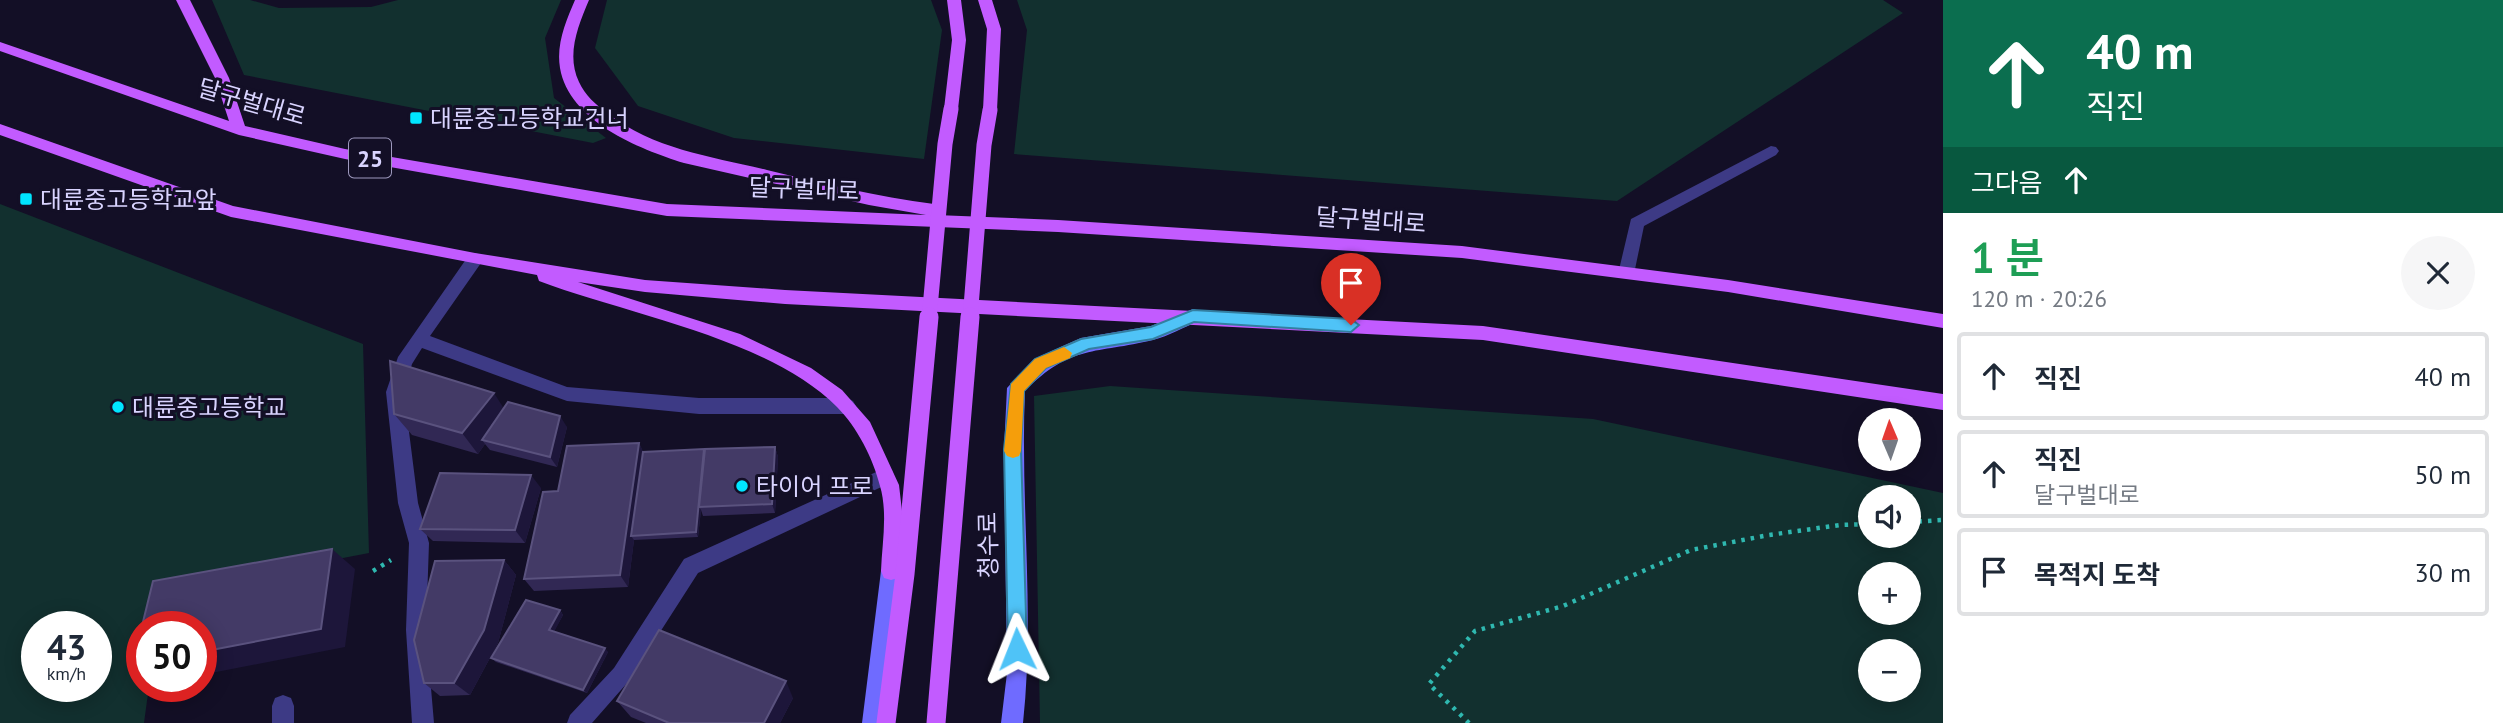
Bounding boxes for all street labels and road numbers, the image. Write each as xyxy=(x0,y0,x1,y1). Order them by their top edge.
street label: 달구벌대로 xyxy=(195,72,309,132)
road number: 25 xyxy=(349,139,391,178)
street label: 달구벌대로 xyxy=(748,172,860,206)
street label: 달구벌대로 xyxy=(1315,201,1427,239)
street label: 청수로 xyxy=(972,512,1004,578)

